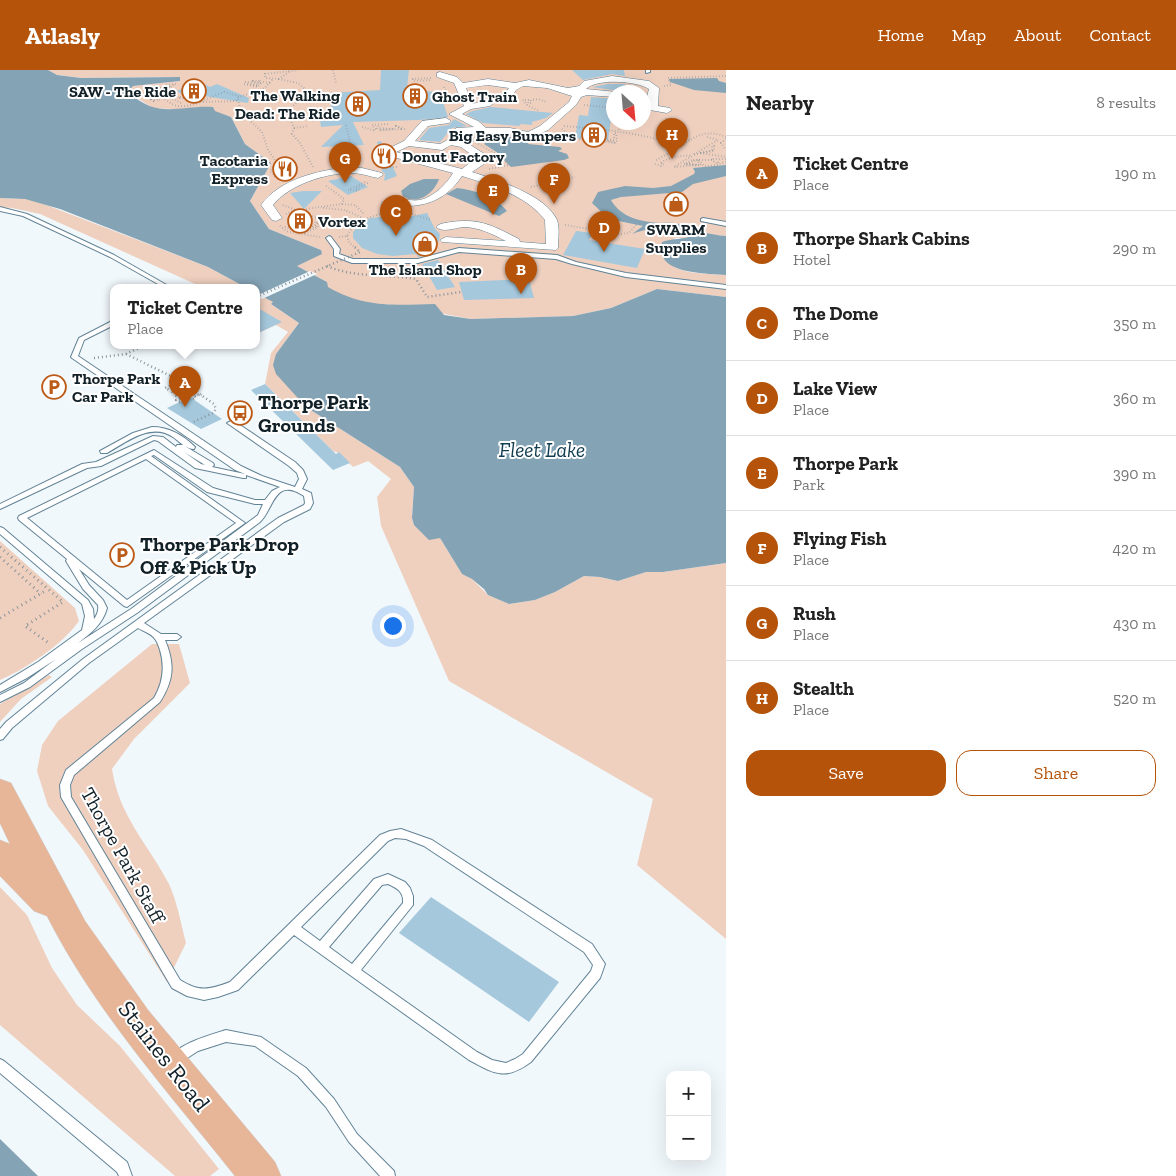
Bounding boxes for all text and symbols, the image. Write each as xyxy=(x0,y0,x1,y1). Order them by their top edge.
text: Atlasly xyxy=(25,21,100,50)
text: Home xyxy=(877,24,924,46)
text: Map xyxy=(952,24,986,46)
text: About xyxy=(1014,24,1061,46)
text: Contact xyxy=(1089,24,1151,46)
building icon: SAW - The Ride xyxy=(181,78,207,104)
place label: SAW - The Ride xyxy=(69,82,176,101)
building icon: Ghost Train xyxy=(402,83,428,109)
north arrow xyxy=(606,85,651,130)
place label: The Walking Dead: The Ride xyxy=(235,86,340,123)
place label: Ghost Train xyxy=(432,87,518,106)
text: Nearby xyxy=(746,90,814,115)
building icon: The Walking Dead: The Ride xyxy=(345,91,371,117)
text: 8 results xyxy=(1096,93,1156,112)
pin: H xyxy=(656,118,688,159)
building icon: Big Easy Bumpers xyxy=(581,122,607,148)
place label: Big Easy Bumpers xyxy=(449,126,576,145)
pin: G xyxy=(329,142,361,183)
restaurant icon: Donut Factory xyxy=(371,143,397,169)
place label: Donut Factory xyxy=(402,147,505,166)
place label: Tacotaria Express xyxy=(199,151,268,188)
text: Ticket Centre xyxy=(793,152,909,175)
restaurant icon: Tacotaria Express xyxy=(272,156,298,182)
pin: F xyxy=(538,163,570,204)
text: A xyxy=(757,164,768,183)
text: 190 m xyxy=(1115,164,1156,183)
pin: E xyxy=(477,174,509,215)
text: Place xyxy=(793,175,829,194)
shop icon: SWARM Supplies xyxy=(663,191,689,217)
pin: C xyxy=(380,195,412,236)
building icon: Vortex xyxy=(287,208,313,234)
pin: D xyxy=(588,211,620,252)
place label: Vortex xyxy=(318,212,366,231)
place label: SWARM Supplies xyxy=(646,220,706,257)
text: Thorpe Shark Cabins xyxy=(793,227,970,250)
shop icon: The Island Shop xyxy=(412,231,438,257)
text: B xyxy=(757,239,767,258)
text: 290 m xyxy=(1113,239,1156,258)
text: Hotel xyxy=(793,250,831,269)
pin: B xyxy=(505,253,537,294)
place label: The Island Shop xyxy=(368,260,482,279)
popup xyxy=(110,284,260,349)
text: Ticket Centre xyxy=(127,296,243,319)
text: The Dome xyxy=(793,302,878,325)
text: C xyxy=(757,314,767,333)
text: 350 m xyxy=(1113,314,1156,333)
text: Place xyxy=(127,319,163,338)
text: Place xyxy=(793,325,829,344)
pin: A xyxy=(169,366,201,407)
place label: Thorpe Park Car Park xyxy=(72,369,161,406)
parking icon: Thorpe Park Car Park xyxy=(41,374,67,400)
text: Lake View xyxy=(793,377,877,400)
text: D xyxy=(756,389,768,408)
text: 360 m xyxy=(1113,389,1156,408)
place label: Thorpe Park Grounds xyxy=(258,390,368,437)
bus stop icon: Thorpe Park Grounds xyxy=(227,400,253,426)
text: Place xyxy=(793,400,829,419)
water label: Fleet Lake xyxy=(499,437,585,462)
text: Thorpe Park xyxy=(793,452,898,475)
text: E xyxy=(757,464,767,483)
text: 390 m xyxy=(1113,464,1156,483)
text: Park xyxy=(793,475,825,494)
text: Flying Fish xyxy=(793,527,887,550)
place label: Thorpe Park Drop Off & Pick Up xyxy=(140,532,299,579)
text: F xyxy=(757,539,767,558)
text: 420 m xyxy=(1112,539,1156,558)
parking icon: Thorpe Park Drop Off & Pick Up xyxy=(109,542,135,568)
text: Place xyxy=(793,550,829,569)
text: Rush xyxy=(793,602,836,625)
your location xyxy=(380,613,406,639)
text: G xyxy=(757,614,767,633)
text: 430 m xyxy=(1113,614,1156,633)
text: Place xyxy=(793,625,829,644)
text: Stealth xyxy=(793,677,854,700)
text: H xyxy=(756,689,768,708)
text: 520 m xyxy=(1113,689,1156,708)
text: Place xyxy=(793,700,829,719)
button: Save xyxy=(746,750,946,796)
button: Share xyxy=(956,750,1156,796)
street label: Thorpe Park Staff xyxy=(76,783,171,929)
street label: Staines Road xyxy=(112,995,217,1117)
map controls xyxy=(666,1071,711,1161)
button: + xyxy=(666,1071,711,1116)
button: − xyxy=(666,1116,711,1161)

